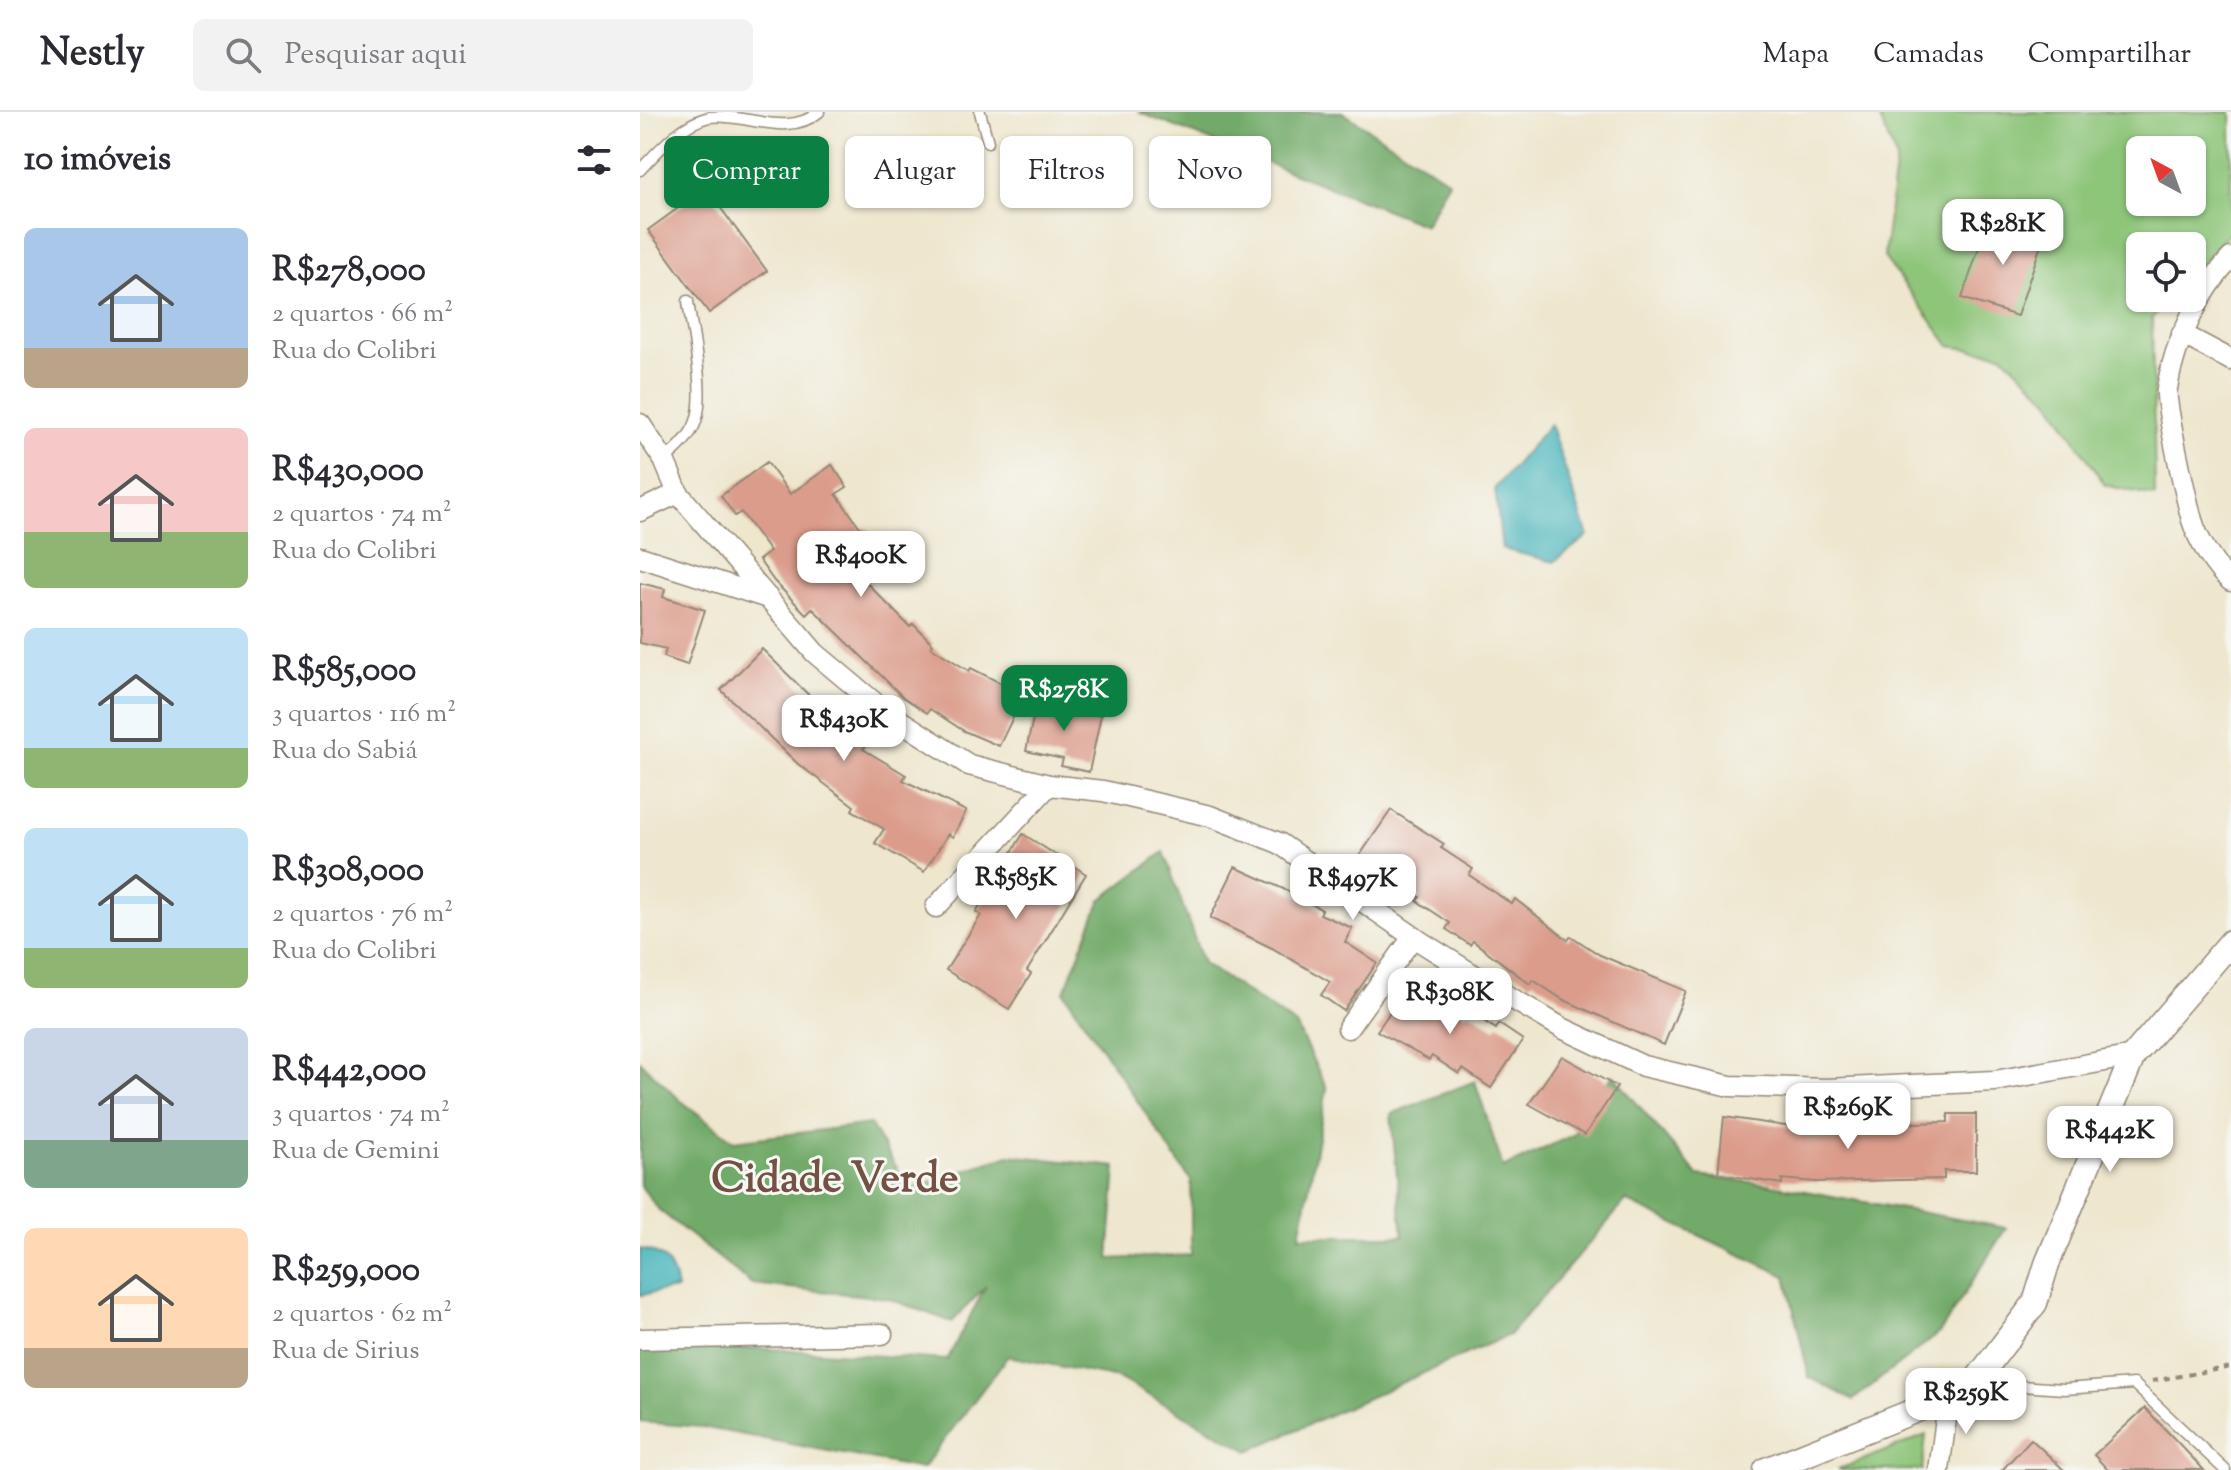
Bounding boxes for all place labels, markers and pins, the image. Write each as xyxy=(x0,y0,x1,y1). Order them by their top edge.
pin: R$281K xyxy=(1938,199,2068,267)
pin: R$400K xyxy=(796,531,926,599)
pin: R$278K xyxy=(999,665,1129,733)
pin: R$430K xyxy=(779,695,909,763)
pin: R$585K xyxy=(951,853,1081,921)
pin: R$497K xyxy=(1288,854,1418,922)
pin: R$308K xyxy=(1385,968,1515,1036)
pin: R$269K xyxy=(1783,1083,1913,1151)
pin: R$442K xyxy=(2045,1106,2175,1174)
pin: R$259K xyxy=(1901,1368,2031,1436)

